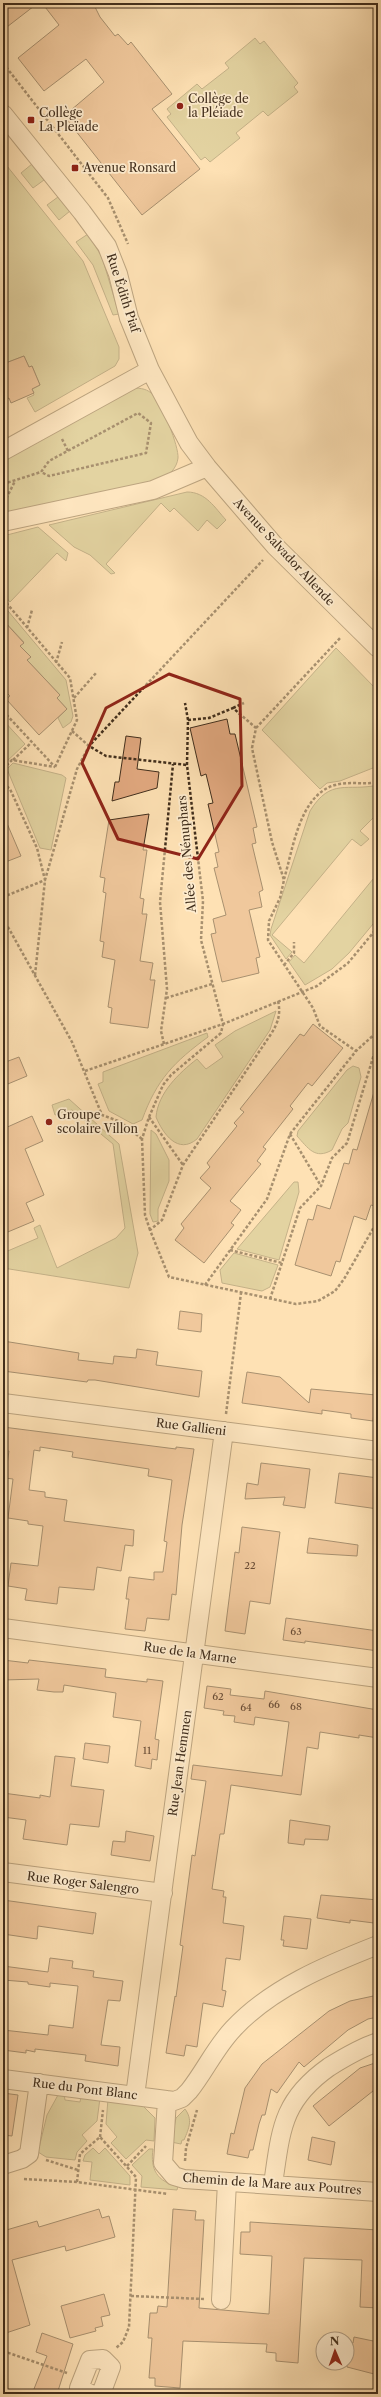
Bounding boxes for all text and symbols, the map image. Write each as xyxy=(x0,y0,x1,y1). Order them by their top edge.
place label: Collège de la Pléiade xyxy=(188,91,249,120)
marker: Collège de la Pléiade xyxy=(175,101,185,111)
place label: Collège La Pleïade xyxy=(39,105,99,134)
marker: Collège La Pleïade xyxy=(26,115,36,125)
place label: Avenue Ronsard xyxy=(82,160,177,175)
marker: Avenue Ronsard xyxy=(70,163,80,173)
street label: Rue Édith Piaf xyxy=(104,251,145,336)
street label: Avenue Salvador Allende xyxy=(230,494,338,609)
street label: Allée des Nénuphars xyxy=(174,795,199,914)
place label: Groupe scolaire Villon xyxy=(57,1107,139,1136)
marker: Groupe scolaire Villon xyxy=(44,1117,54,1127)
street label: Rue Gallieni xyxy=(155,1415,227,1438)
house number: 22 xyxy=(244,1559,256,1572)
house number: 63 xyxy=(290,1625,302,1638)
street label: Rue de la Marne xyxy=(143,1639,238,1667)
house number: 62 xyxy=(212,1690,224,1703)
house number: 66 xyxy=(268,1698,280,1711)
house number: 68 xyxy=(290,1700,302,1713)
house number: 64 xyxy=(240,1701,252,1714)
street label: Rue Jean Hemmen xyxy=(165,1708,194,1817)
house number: 11 xyxy=(143,1744,152,1757)
street label: Rue Roger Salengro xyxy=(26,1868,140,1897)
street label: Rue du Pont Blanc xyxy=(32,2075,139,2102)
street label: Chemin de la Mare aux Poutres xyxy=(182,2170,362,2197)
north arrow xyxy=(315,2331,355,2371)
text: N xyxy=(330,2334,340,2348)

